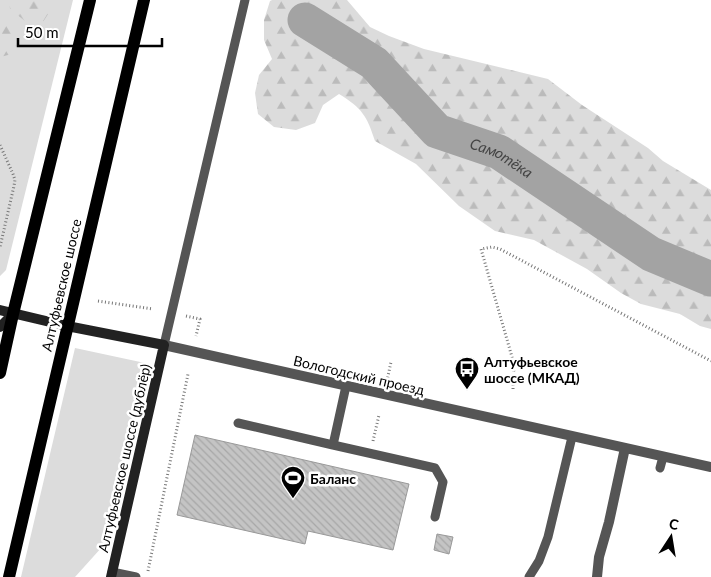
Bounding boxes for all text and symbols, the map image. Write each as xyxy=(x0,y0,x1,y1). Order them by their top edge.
scale bar xyxy=(18,15,161,47)
text: 50 m xyxy=(25,23,59,41)
water label: Самотёка xyxy=(468,134,537,181)
street label: Алтуфьевское шоссе xyxy=(37,217,85,353)
street label: Вологодский проезд xyxy=(292,352,427,398)
place label: Алтуфьевское шоссе (МКАД) xyxy=(483,353,580,386)
bus stop icon: Алтуфьевское шоссе (МКАД) xyxy=(454,356,480,390)
street label: Алтуфьевское шоссе (дублёр) xyxy=(94,362,154,554)
sports icon: Баланс xyxy=(280,465,306,499)
place label: Баланс xyxy=(310,470,356,487)
north arrow xyxy=(646,512,696,562)
text: С xyxy=(668,515,681,533)

